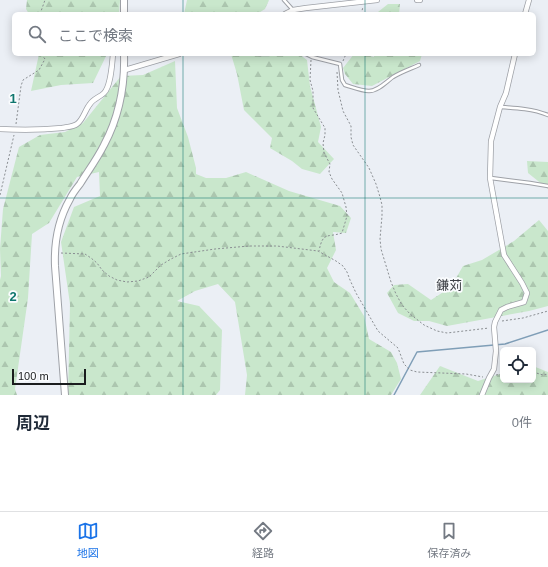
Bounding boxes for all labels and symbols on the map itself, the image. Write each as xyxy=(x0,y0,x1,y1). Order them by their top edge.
text: 1 xyxy=(9,91,17,106)
district label: 鎌苅 xyxy=(436,278,462,293)
text: 2 xyxy=(9,289,17,304)
scale bar xyxy=(12,367,86,386)

